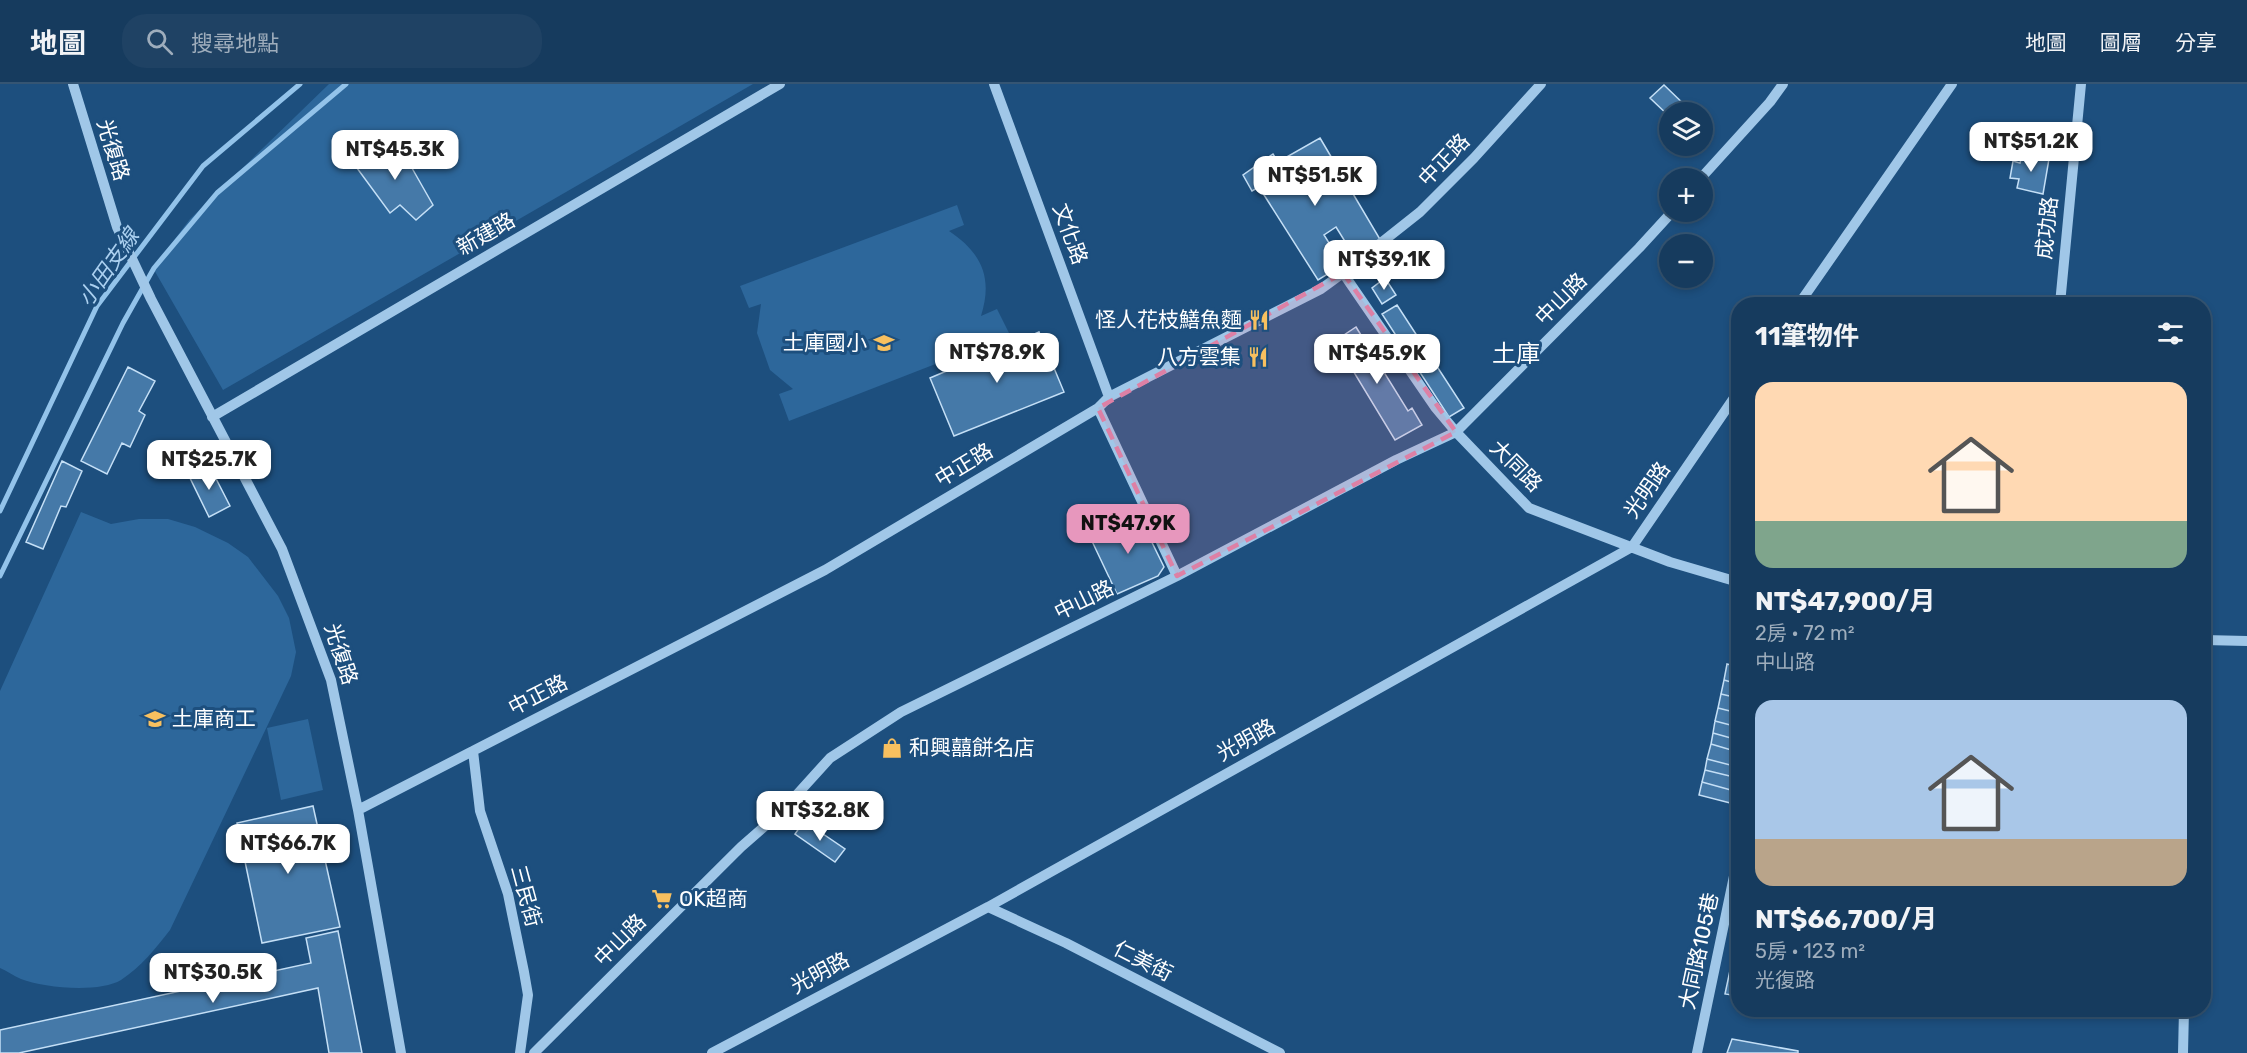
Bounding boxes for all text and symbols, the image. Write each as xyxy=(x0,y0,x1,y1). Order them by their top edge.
search box xyxy=(122,14,542,68)
icon: search xyxy=(143,25,176,58)
text: 地圖 xyxy=(30,27,86,60)
text: 搜尋地點 xyxy=(191,30,279,57)
text: 地圖 xyxy=(2025,30,2067,55)
text: 圖層 xyxy=(2100,30,2142,55)
text: 分享 xyxy=(2175,30,2217,55)
map controls xyxy=(1659,102,1713,288)
button: layers xyxy=(1659,102,1713,156)
street label: 光復路 xyxy=(92,116,135,184)
pin: NT$51.2K xyxy=(1969,122,2093,173)
street label: 中正路 xyxy=(1413,128,1475,191)
text: NT$51.2K xyxy=(1984,129,2079,153)
pin: NT$45.3K xyxy=(333,130,457,181)
text: NT$45.3K xyxy=(346,137,444,161)
pin: NT$51.5K xyxy=(1253,156,1377,207)
text: NT$51.5K xyxy=(1268,163,1362,187)
button: + xyxy=(1659,168,1713,222)
street label: 成功路 xyxy=(2031,195,2062,261)
street label: 文化路 xyxy=(1048,200,1093,268)
street label: 新建路 xyxy=(452,207,519,260)
water label: 小田支線 xyxy=(72,221,146,311)
button: − xyxy=(1659,234,1713,288)
pin: NT$39.1K xyxy=(1322,240,1446,291)
text: NT$39.1K xyxy=(1338,247,1430,271)
street label: 中山路 xyxy=(1530,268,1592,330)
place label: 怪人花枝鱔魚麵 xyxy=(1095,307,1242,332)
restaurant icon: 怪人花枝鱔魚麵 xyxy=(1247,308,1271,332)
icon: filters xyxy=(2154,317,2187,350)
text: 11筆物件 xyxy=(1755,321,1859,352)
place label: 土庫國小 xyxy=(783,330,867,355)
school or university icon: 土庫國小 xyxy=(872,331,896,355)
pin: NT$78.9K xyxy=(935,333,1059,384)
pin: NT$45.9K xyxy=(1315,334,1439,385)
text: NT$78.9K xyxy=(949,340,1045,364)
district label: 土庫 xyxy=(1492,340,1540,368)
text: NT$45.9K xyxy=(1328,341,1426,365)
place label: 八方雲集 xyxy=(1157,344,1241,369)
restaurant icon: 八方雲集 xyxy=(1246,345,1270,369)
icon: home xyxy=(1917,421,2025,529)
street label: 大同路 xyxy=(1485,435,1547,497)
street label: 中正路 xyxy=(930,438,997,492)
pin: NT$25.7K xyxy=(147,440,271,491)
text: NT$25.7K xyxy=(161,447,257,471)
street label: 光明路 xyxy=(1618,457,1675,523)
pin: NT$47.9K xyxy=(1066,504,1190,555)
text: NT$47.9K xyxy=(1081,511,1175,535)
street label: 中山路 xyxy=(1050,575,1118,625)
text: NT$47,900/月 xyxy=(1755,586,1935,617)
street label: 光復路 xyxy=(320,620,363,688)
text: 2房 · 72 m² xyxy=(1755,621,1855,645)
text: 中山路 xyxy=(1755,650,1815,674)
street label: 中正路 xyxy=(504,669,572,720)
place label: 土庫商工 xyxy=(172,706,256,731)
school or university icon: 土庫商工 xyxy=(143,707,167,731)
street label: 光明路 xyxy=(1212,713,1279,766)
place label: 和興囍餅名店 xyxy=(909,735,1035,760)
shop icon: 和興囍餅名店 xyxy=(880,736,904,760)
icon: home xyxy=(1917,739,2025,847)
pin: NT$32.8K xyxy=(758,791,882,842)
text: NT$32.8K xyxy=(771,798,869,822)
pin: NT$66.7K xyxy=(226,824,350,875)
text: NT$66.7K xyxy=(240,831,336,855)
street label: 三民街 xyxy=(506,862,547,930)
place label: OK超商 xyxy=(679,886,748,911)
supermarket icon: OK超商 xyxy=(650,887,674,911)
street label: 大同路105巷 xyxy=(1674,890,1723,1012)
text: NT$66,700/月 xyxy=(1755,904,1937,935)
street label: 中山路 xyxy=(589,909,651,971)
street label: 仁美街 xyxy=(1109,935,1177,986)
text: 5房 · 123 m² xyxy=(1755,939,1865,963)
street label: 光明路 xyxy=(786,947,853,998)
pin: NT$30.5K xyxy=(151,953,275,1004)
text: NT$30.5K xyxy=(164,960,262,984)
text: 光復路 xyxy=(1755,968,1815,992)

